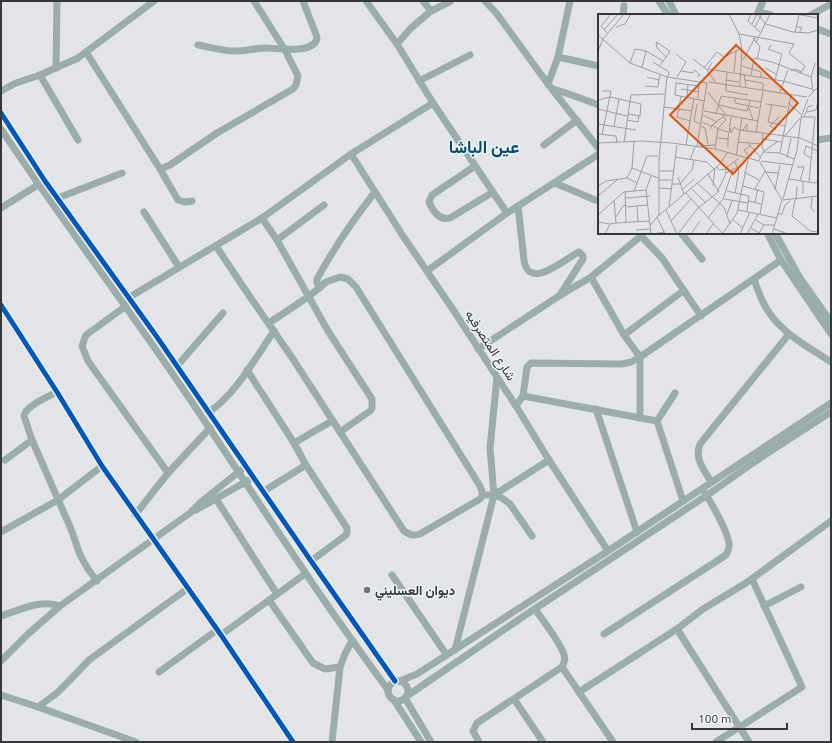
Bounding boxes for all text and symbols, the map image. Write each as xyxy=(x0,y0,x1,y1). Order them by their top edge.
inset map xyxy=(598,14,818,234)
district label: عين الباشا xyxy=(449,137,519,158)
street label: شارع المتصرفيه xyxy=(461,307,519,384)
place label: ديوان العسليني xyxy=(375,583,455,601)
marker: ديوان العسليني xyxy=(362,585,372,595)
scale bar xyxy=(692,705,787,731)
text: 100 m xyxy=(698,712,731,725)

